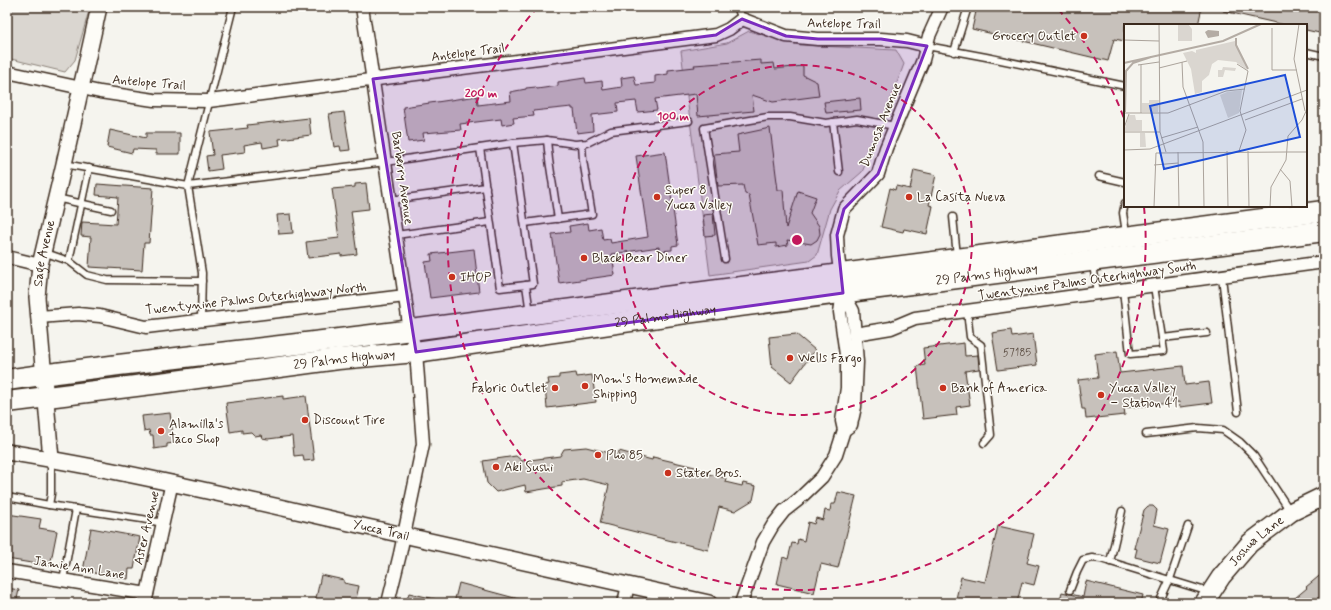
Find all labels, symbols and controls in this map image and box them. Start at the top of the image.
street label: Antelope Trail [807,15,881,33]
inset map [1124,24,1307,207]
place label: Grocery Outlet [992,28,1076,45]
marker: Grocery Outlet [1079,31,1089,41]
street label: Antelope Trail [430,40,506,66]
street label: Antelope Trail [111,71,187,95]
street label: Dumosa Avenue [856,80,906,170]
text: 200 m [465,86,498,102]
text: 100 m [657,109,690,125]
street label: Barberry Avenue [387,130,417,226]
place label: Super 8 Yucca Valley [665,182,732,214]
place label: La Casita Nueva [917,189,1006,206]
marker: Super 8 Yucca Valley [652,192,662,202]
marker: La Casita Nueva [904,192,914,202]
street label: Sage Avenue [30,218,59,287]
centre of rings [790,233,804,247]
place label: Black Bear Diner [592,250,688,267]
marker: Black Bear Diner [579,253,589,263]
street label: Twentynine Palms Outerhighway South [977,257,1197,305]
street label: 29 Palms Highway [935,259,1038,289]
place label: IHOP [460,269,492,286]
marker: IHOP [447,272,457,282]
street label: Twentynine Palms Outerhighway North [145,279,368,319]
street label: 29 Palms Highway [613,301,717,332]
street label: 29 Palms Highway [292,345,396,373]
house number: 57185 [1003,346,1031,360]
place label: Wells Fargo [798,350,862,367]
marker: Wells Fargo [785,353,795,363]
place label: Mom's Homemade Shipping [593,371,698,404]
place label: Fabric Outlet [471,380,547,397]
place label: Bank of America [951,380,1047,397]
place label: Yucca Valley – Station 41 [1109,380,1178,412]
marker: Mom's Homemade Shipping [580,381,590,391]
marker: Fabric Outlet [550,383,560,393]
marker: Bank of America [938,383,948,393]
marker: Yucca Valley – Station 41 [1096,390,1106,400]
place label: Discount Tire [313,412,385,429]
marker: Discount Tire [300,415,310,425]
place label: Alamilla's Taco Shop [169,416,224,448]
marker: Alamilla's Taco Shop [156,426,166,436]
place label: Pho 85 [606,447,643,464]
marker: Pho 85 [593,450,603,460]
place label: Aki Sushi [504,459,553,476]
marker: Aki Sushi [491,462,501,472]
place label: Stater Bros. [676,465,742,482]
marker: Stater Bros. [663,468,673,478]
street label: Aster Avenue [130,489,164,567]
street label: Joshua Lane [1225,512,1287,570]
street label: Yucca Trail [351,516,411,545]
street label: Jamie Ann Lane [32,552,126,584]

